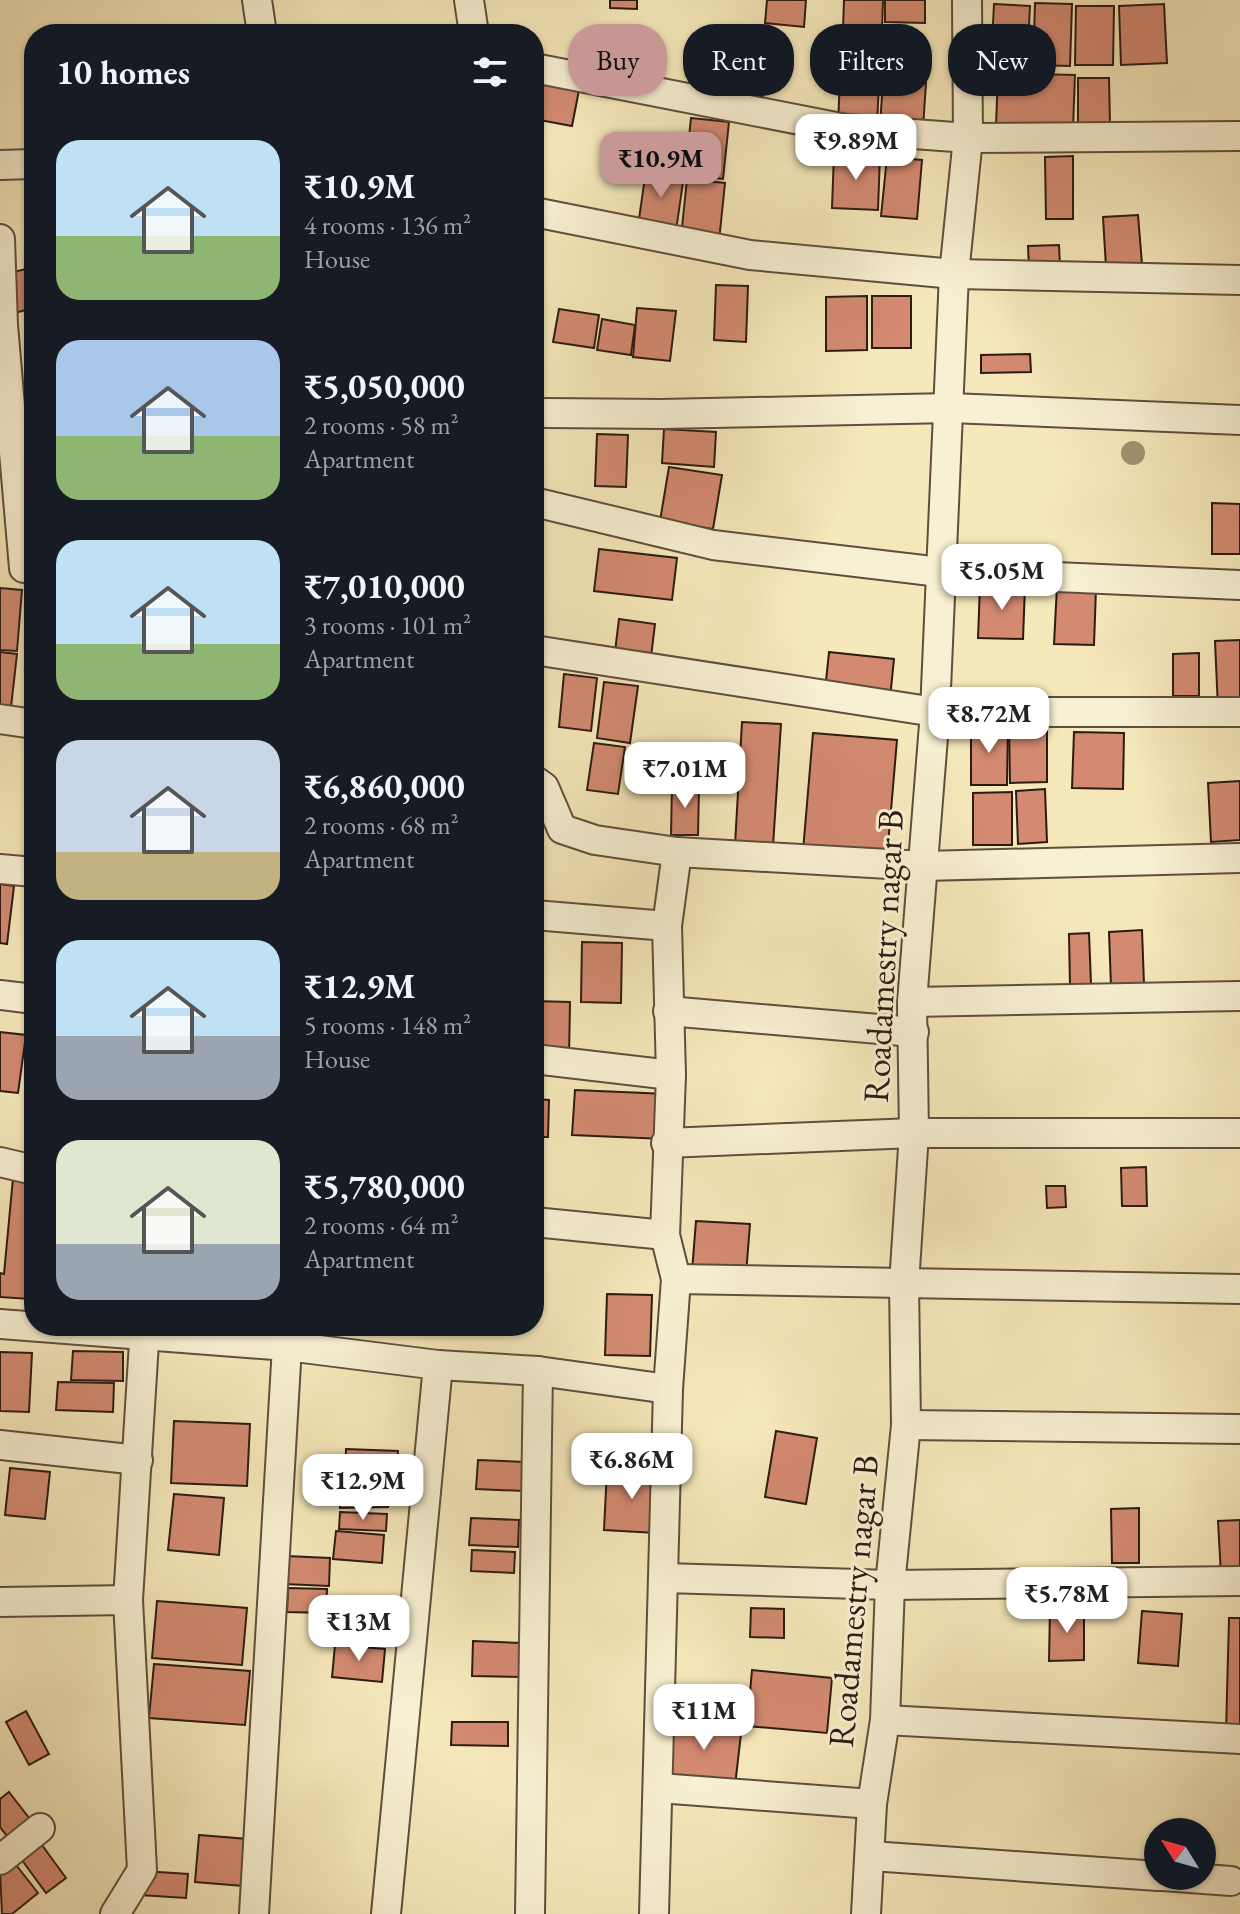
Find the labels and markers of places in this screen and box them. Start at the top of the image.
pin: ₹9.89M [791,114,921,182]
pin: ₹10.9M [596,132,726,200]
pin: ₹5.05M [937,544,1067,612]
pin: ₹8.72M [924,687,1054,755]
pin: ₹7.01M [620,742,750,810]
pin: ₹6.86M [567,1433,697,1501]
pin: ₹12.9M [298,1454,428,1522]
pin: ₹5.78M [1002,1567,1132,1635]
pin: ₹13M [312,1595,406,1663]
pin: ₹11M [657,1684,751,1752]

